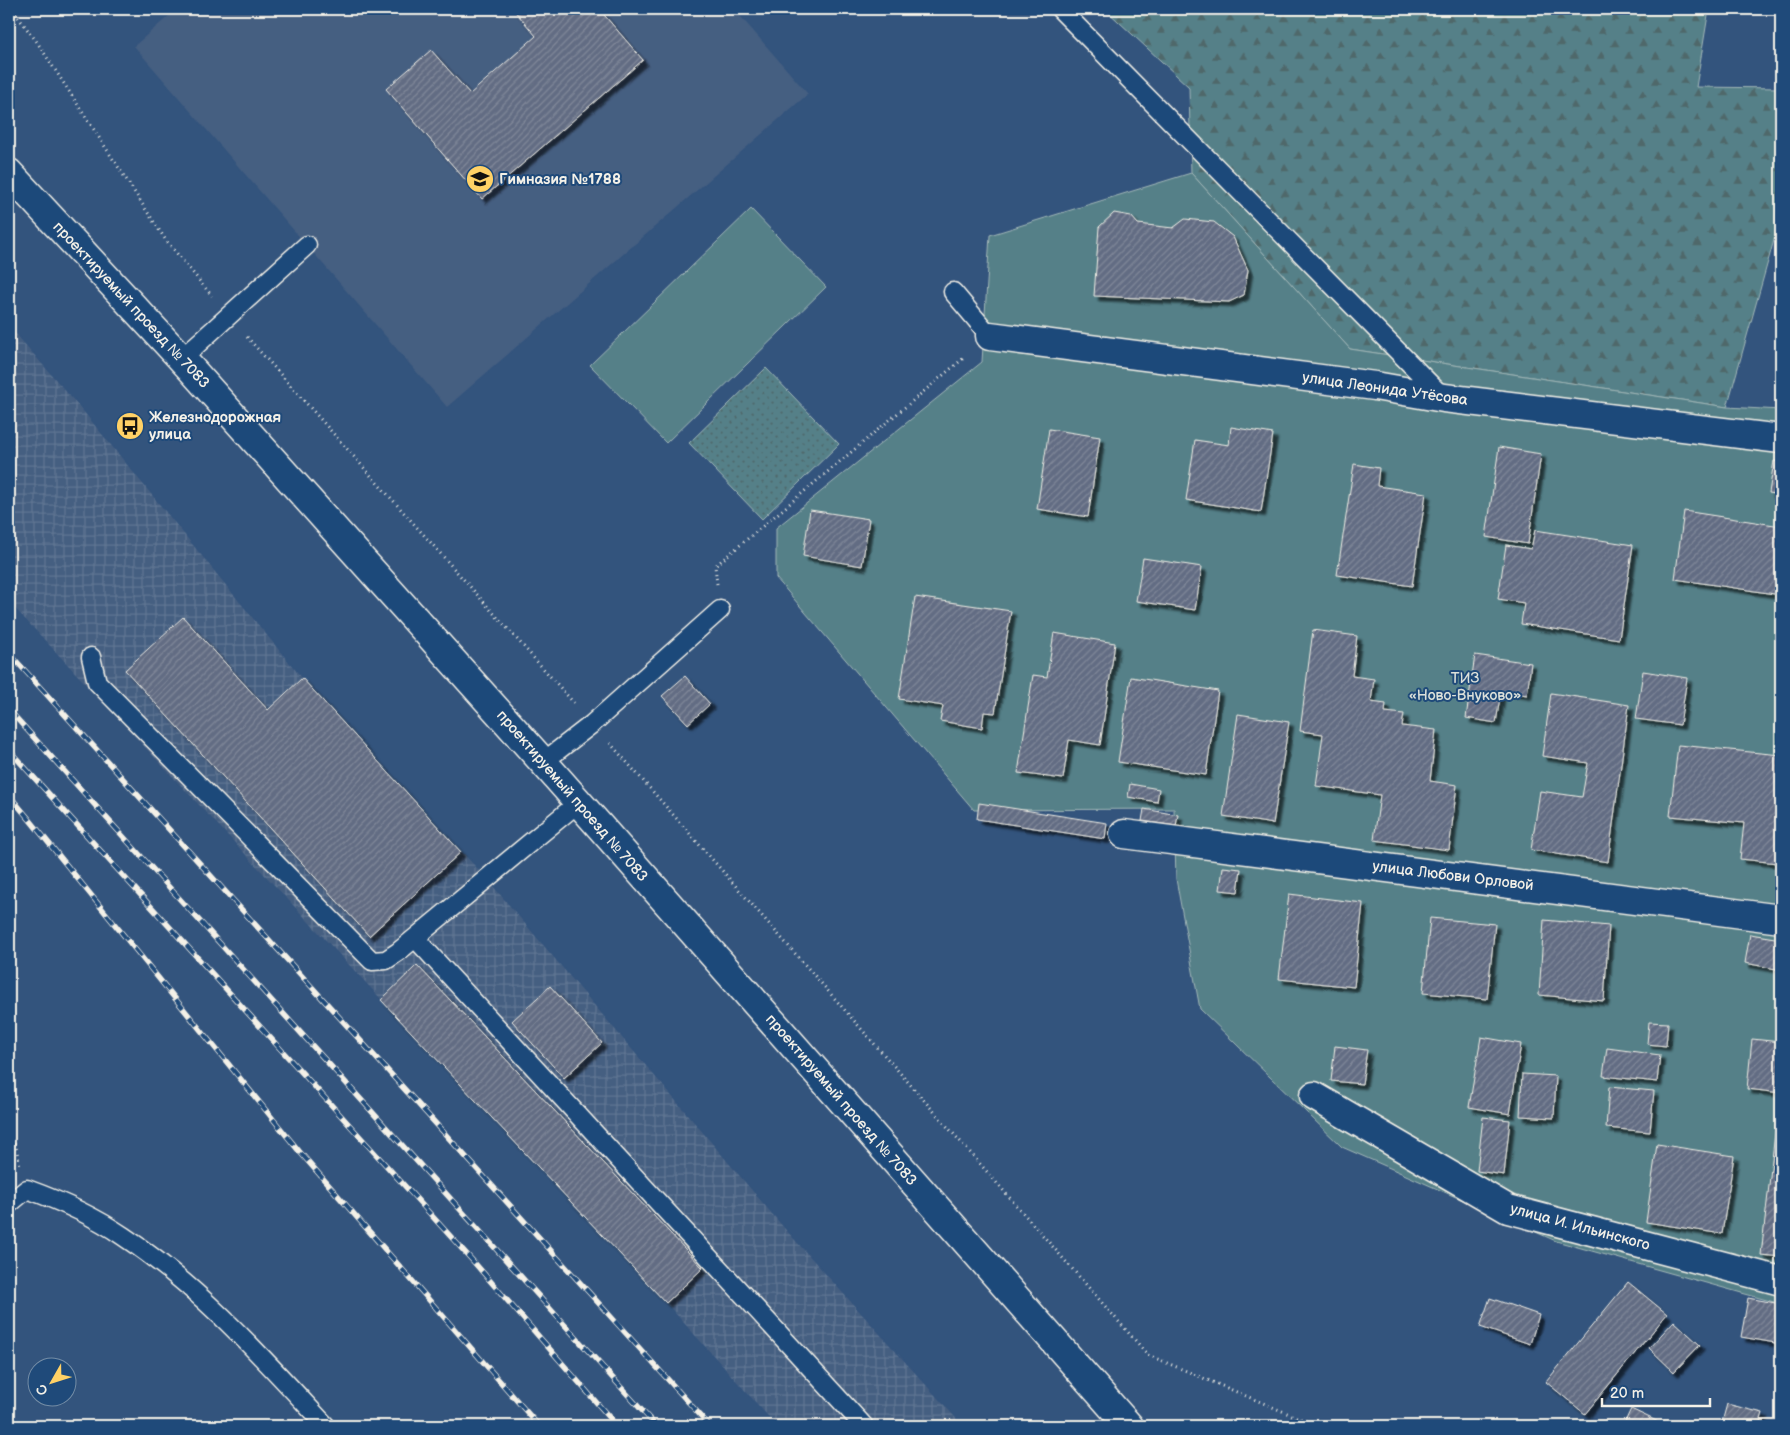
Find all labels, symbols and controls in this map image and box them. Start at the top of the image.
school or university icon: Гимназия №1788 [465,164,495,194]
place label: Гимназия №1788 [499,170,621,189]
street label: проектируемый проезд № 7083 [49,218,213,392]
street label: улица Леонида Утёсова [1301,368,1469,410]
place label: Железнодорожная улица [149,408,281,444]
bus stop icon: Железнодорожная улица [115,411,145,441]
park label: ТИЗ «Ново-Внуково» [1409,669,1521,705]
street label: проектируемый проезд № 7083 [492,706,652,886]
street label: улица Любови Орловой [1371,857,1535,895]
street label: проектируемый проезд № 7083 [761,1010,921,1190]
street label: улица И. Ильинского [1508,1199,1652,1255]
north arrow [28,1358,78,1408]
scale bar [1602,1375,1710,1407]
text: С [32,1381,52,1399]
text: 20 m [1610,1384,1644,1403]

